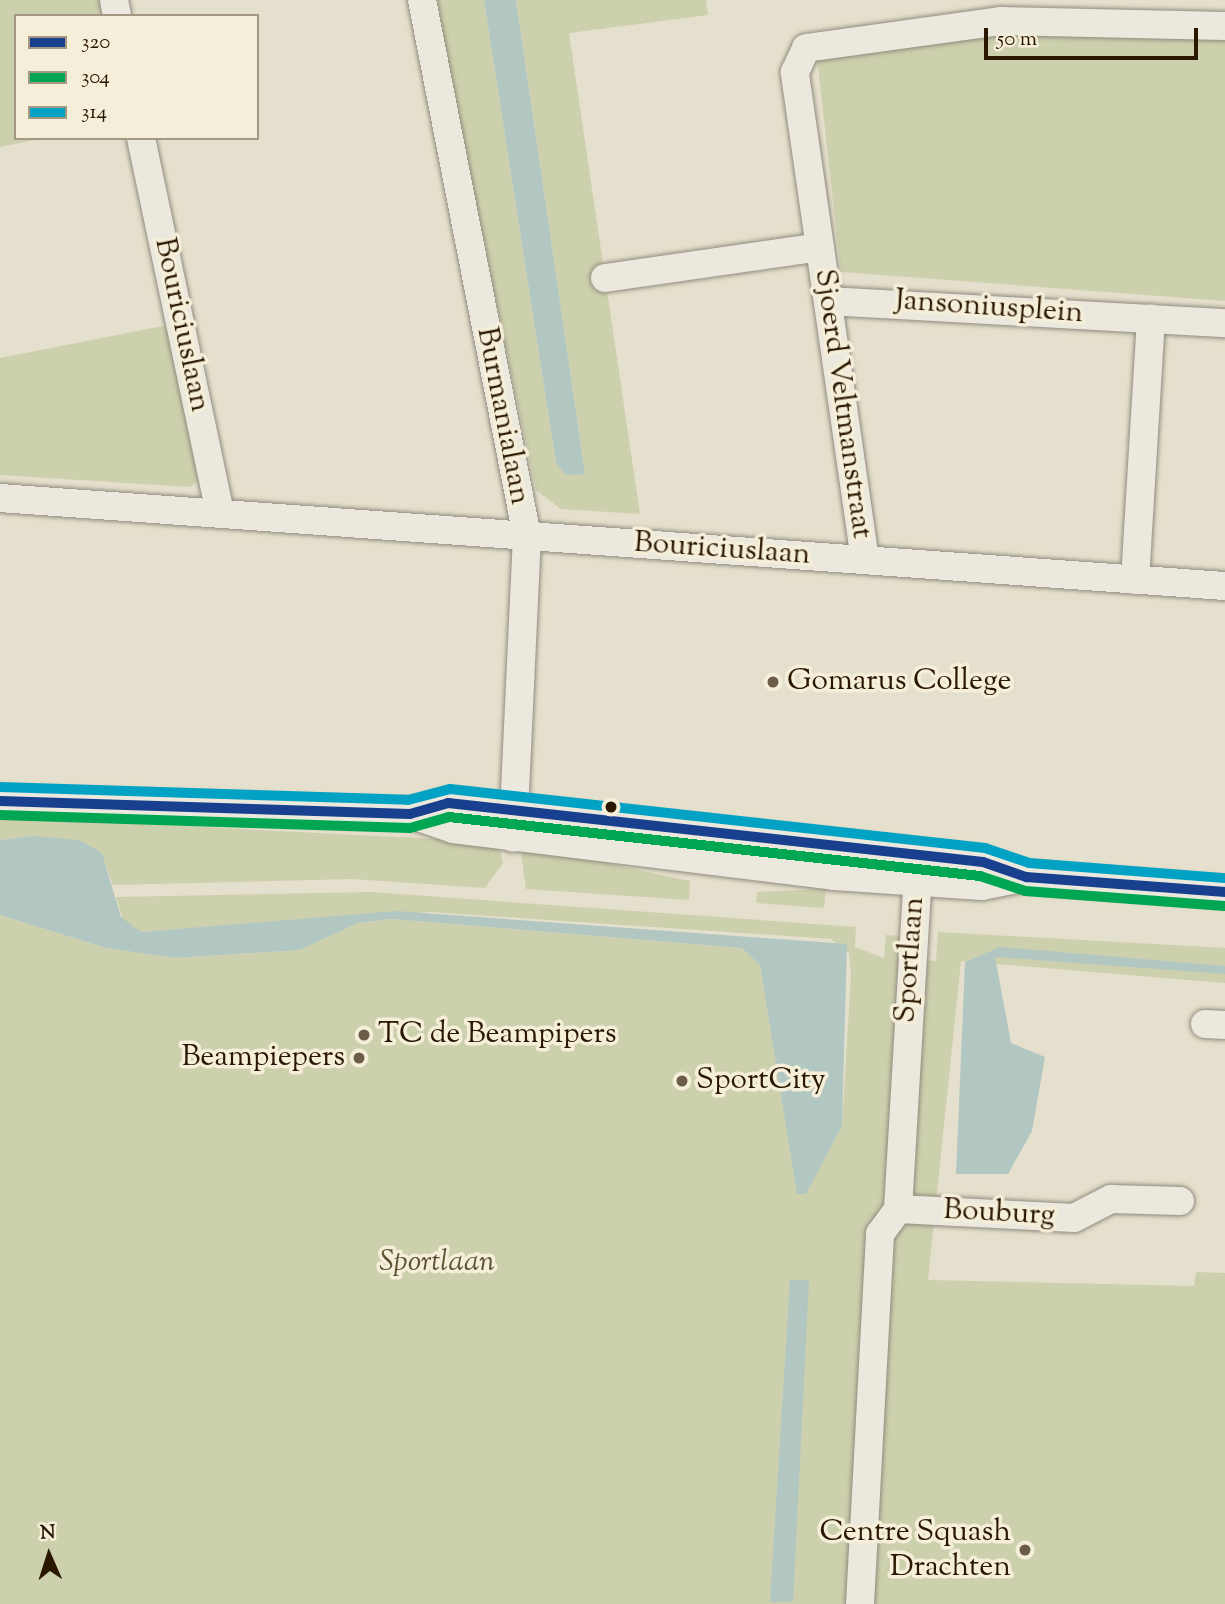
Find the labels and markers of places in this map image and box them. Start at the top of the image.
place label: Gomarus College [787,664,1011,700]
marker: Gomarus College [765,674,781,690]
unlabelled marker [604,800,618,814]
place label: TC de Beampipers [378,1017,617,1053]
marker: TC de Beampipers [356,1027,372,1043]
place label: Beampiepers [181,1040,345,1076]
marker: Beampiepers [351,1050,367,1066]
place label: SportCity [696,1063,826,1099]
marker: SportCity [674,1073,690,1089]
place label: Centre Squash Drachten [820,1515,1011,1586]
marker: Centre Squash Drachten [1017,1542,1033,1558]

